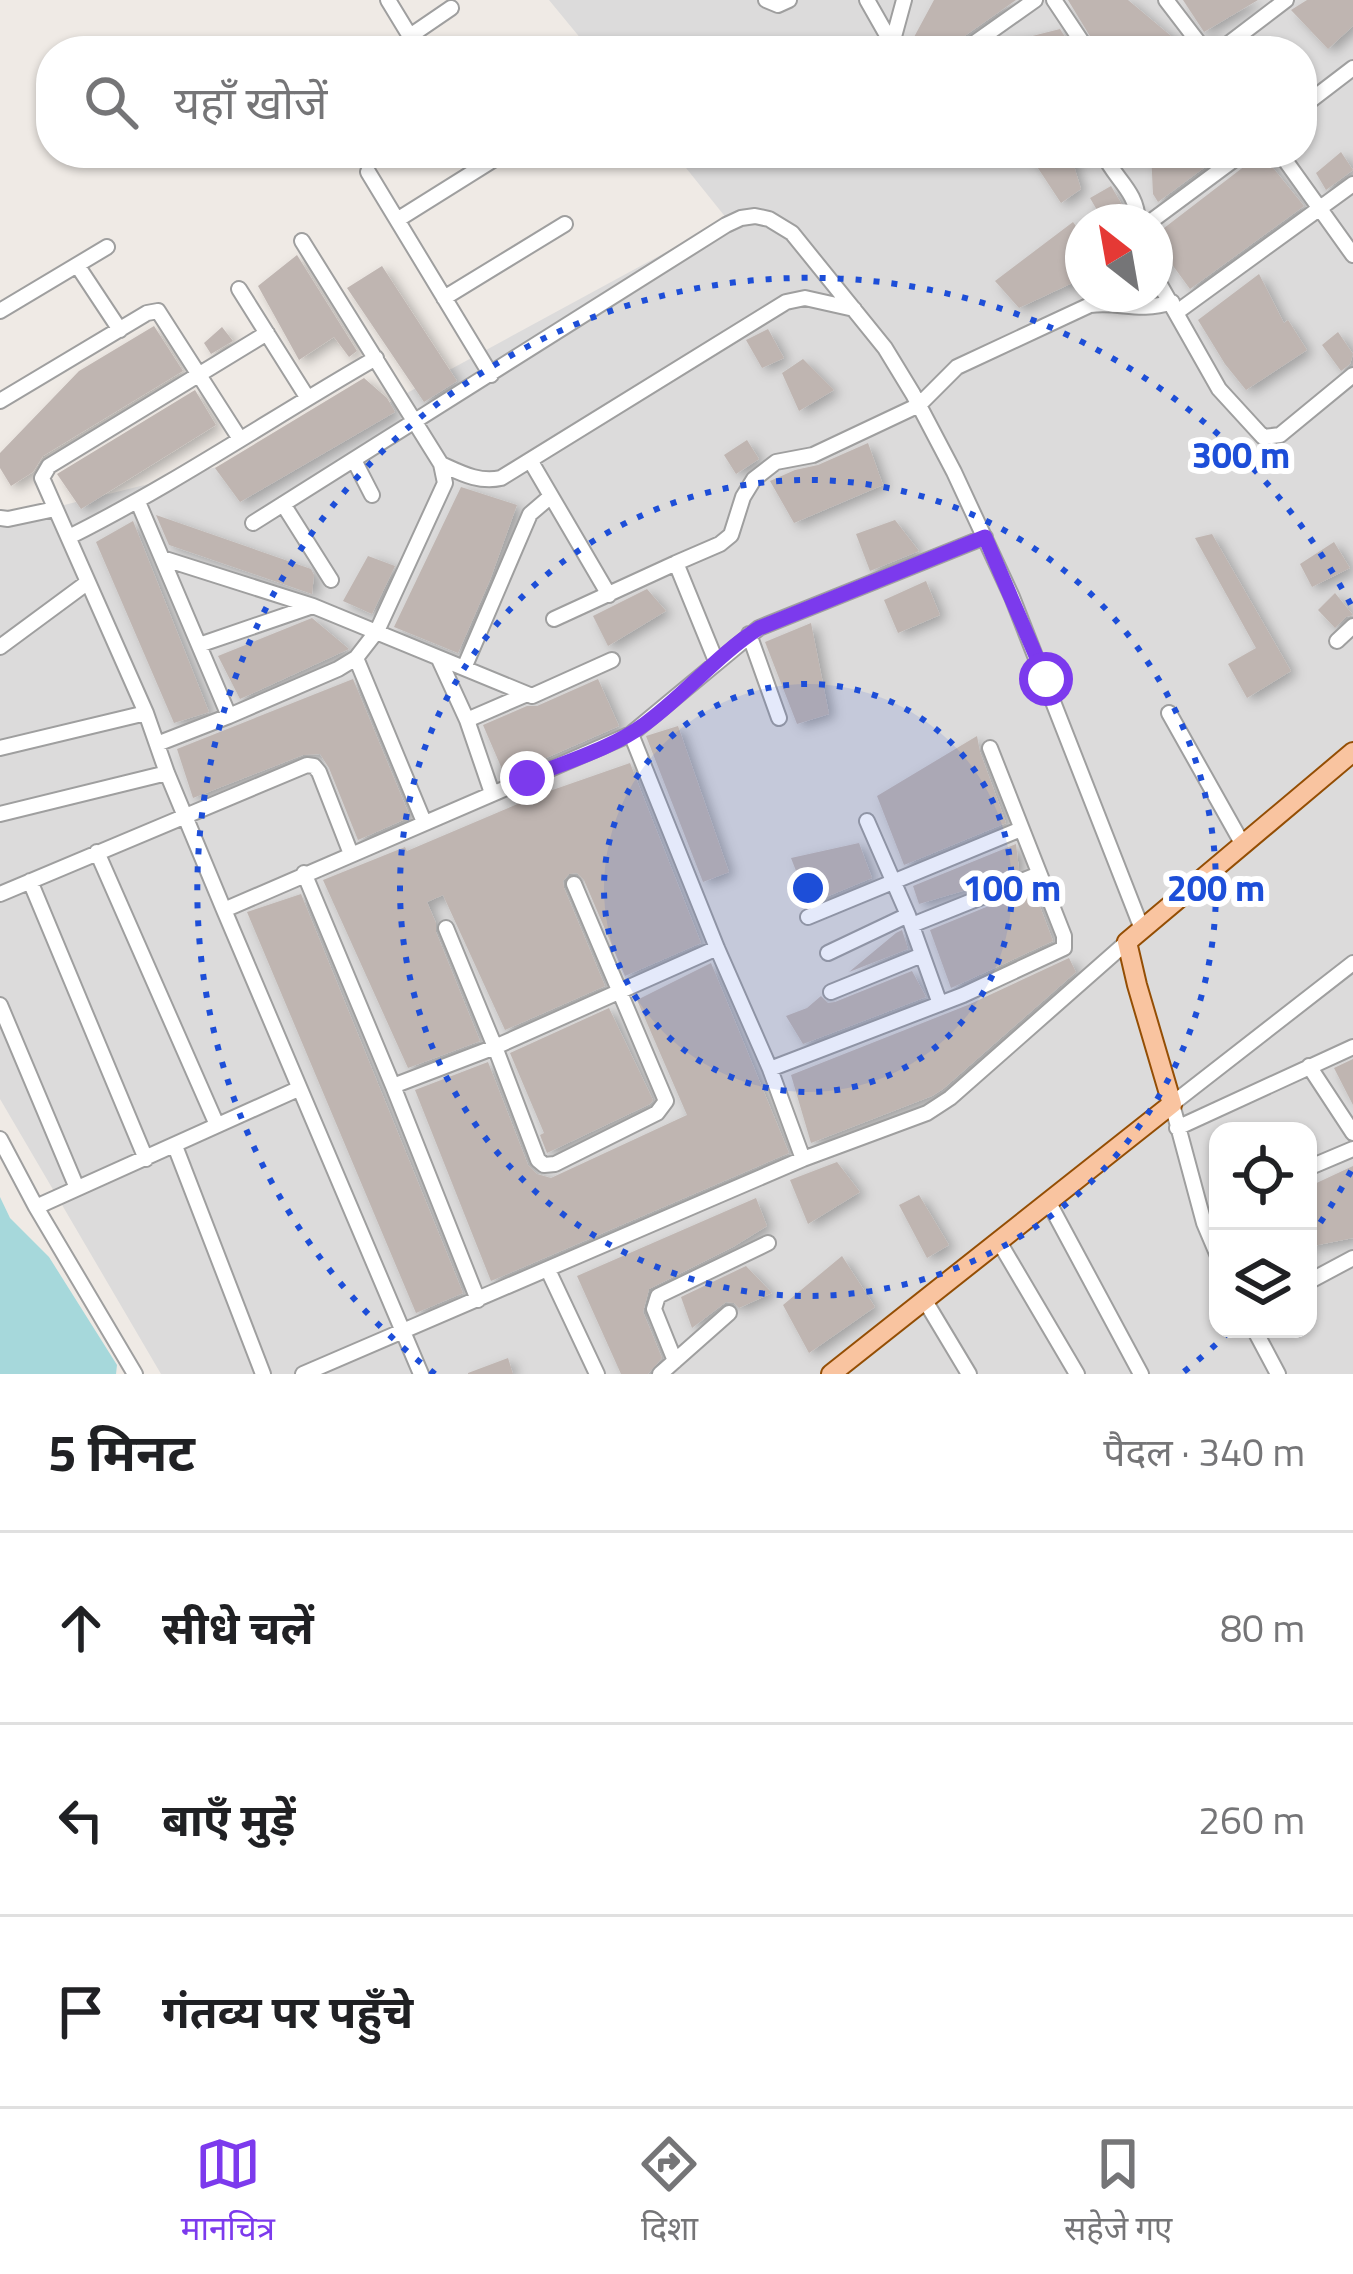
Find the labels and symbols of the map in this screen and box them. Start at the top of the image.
north arrow [1065,204,1173,312]
text: 300 m [1192,427,1290,482]
route start [1019,652,1073,706]
route end [500,751,554,805]
text: 100 m [963,860,1061,915]
text: 200 m [1167,860,1265,915]
centre of rings [787,867,829,909]

